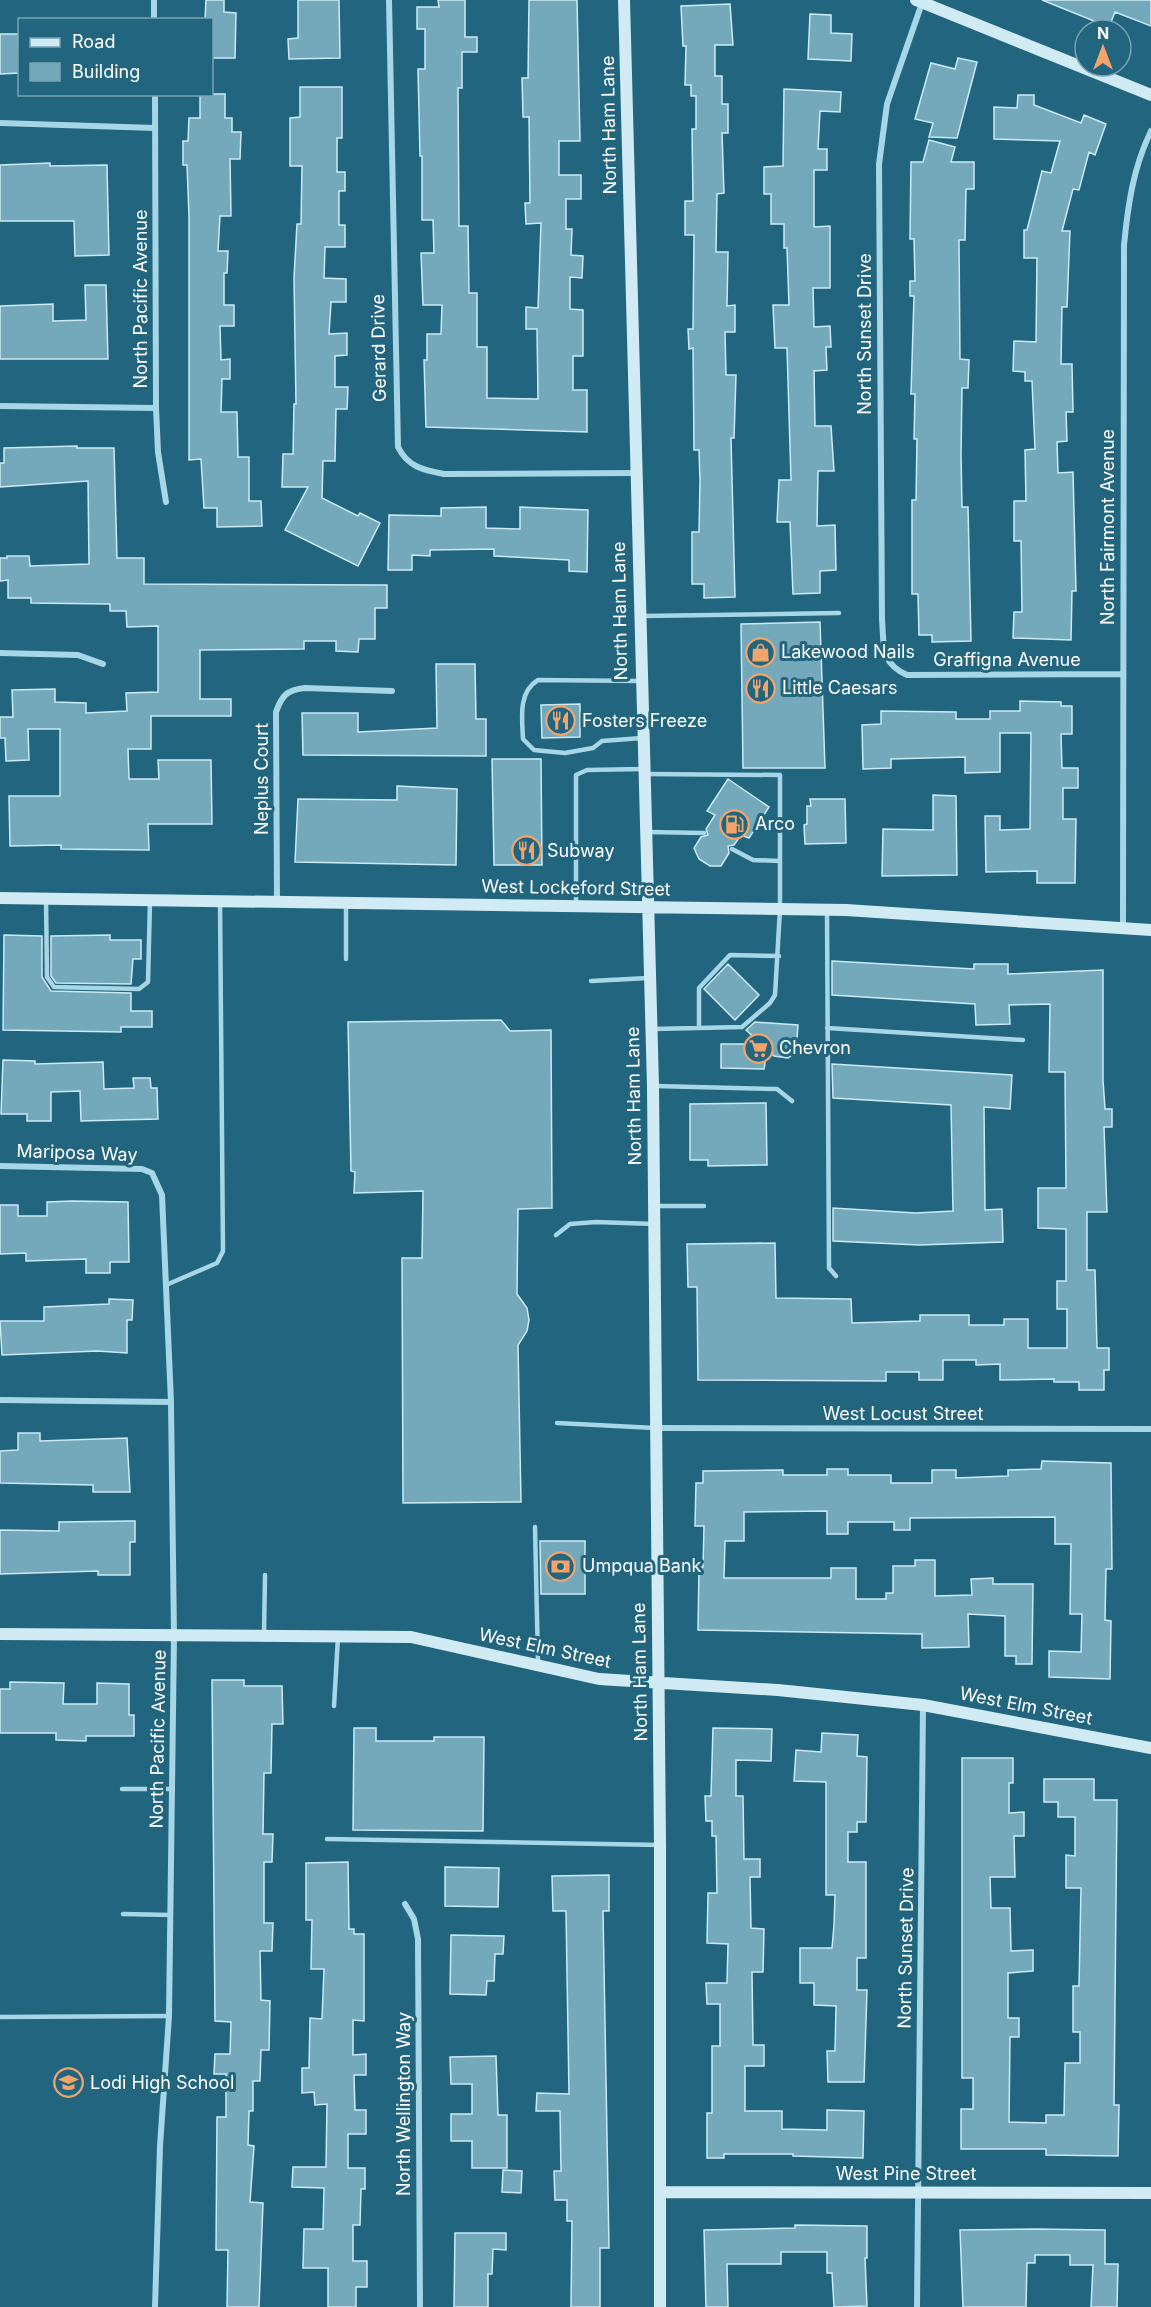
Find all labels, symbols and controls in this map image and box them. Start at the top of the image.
legend [18,18,213,96]
north arrow [1073,18,1133,78]
text: N [1097,23,1109,43]
text: Road [72,31,115,52]
street label: North Ham Lane [597,55,620,195]
text: Building [72,61,140,82]
street label: North Pacific Avenue [130,210,151,388]
street label: North Sunset Drive [854,253,875,415]
street label: Gerard Drive [367,294,390,402]
street label: North Fairmont Avenue [1097,429,1118,625]
street label: North Ham Lane [608,541,631,681]
shop icon: Lakewood Nails [744,636,776,668]
place label: Lakewood Nails [781,641,915,662]
street label: Graffigna Avenue [933,649,1081,670]
restaurant icon: Little Caesars [745,672,777,704]
place label: Little Caesars [782,677,897,698]
restaurant icon: Fosters Freeze [545,705,577,737]
place label: Fosters Freeze [582,710,707,731]
street label: Neplus Court [251,723,272,835]
fuel station icon: Arco [718,808,750,840]
place label: Arco [755,813,795,834]
restaurant icon: Subway [510,835,542,867]
place label: Subway [547,840,615,861]
street label: West Lockeford Street [481,875,671,900]
street label: North Ham Lane [622,1026,645,1166]
supermarket icon: Chevron [742,1032,774,1064]
place label: Chevron [779,1037,851,1058]
street label: Mariposa Way [16,1140,138,1165]
street label: West Locust Street [823,1403,984,1424]
bank icon: Umpqua Bank [545,1550,577,1582]
place label: Umpqua Bank [582,1555,702,1576]
street label: North Ham Lane [628,1602,651,1742]
street label: West Elm Street [477,1623,613,1672]
street label: North Pacific Avenue [145,1649,170,1829]
street label: West Elm Street [958,1682,1094,1729]
street label: North Sunset Drive [894,1867,917,2029]
street label: North Wellington Way [393,2012,414,2196]
school or university icon: Lodi High School [53,2067,85,2099]
place label: Lodi High School [90,2072,234,2093]
street label: West Pine Street [836,2163,976,2184]

